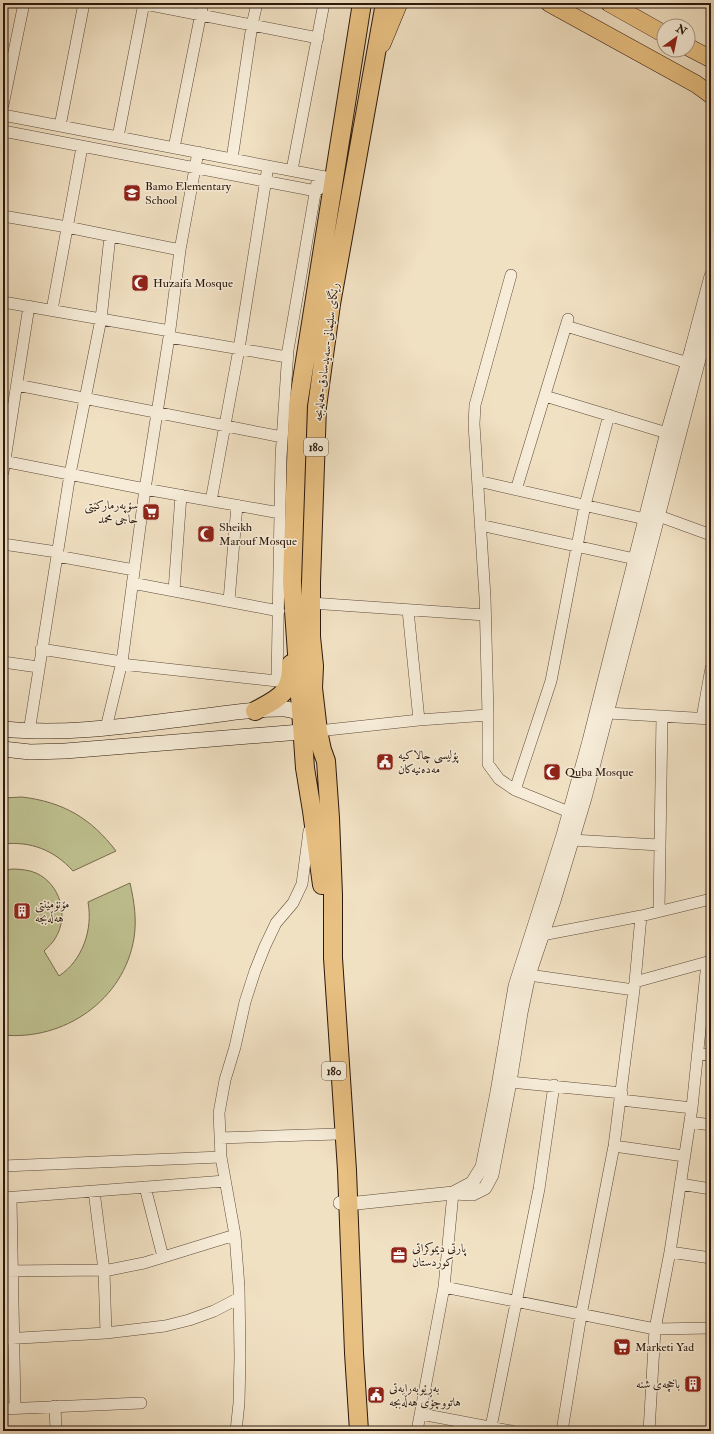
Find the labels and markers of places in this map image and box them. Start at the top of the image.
place label: Bamo Elementary School [145,179,232,208]
school or university icon: Bamo Elementary School [122,183,142,203]
mosque icon: Huzaifa Mosque [130,273,150,293]
place label: Huzaifa Mosque [153,276,233,291]
place label: سۆپەرمارکێتی حاجی محمد [84,498,138,527]
supermarket icon: سۆپەرمارکێتی حاجی محمد [141,502,161,522]
place label: Sheikh Marouf Mosque [219,520,297,549]
mosque icon: Sheikh Marouf Mosque [196,524,216,544]
place label: پۆلیسی چالاکیە مەدەنیەکان [398,748,459,777]
public building icon: پۆلیسی چالاکیە مەدەنیەکان [375,752,395,772]
mosque icon: Quba Mosque [542,762,562,782]
place label: Quba Mosque [565,765,633,780]
place label: مۆنۆمێنتی هەڵەبجە [35,897,70,926]
building icon: مۆنۆمێنتی هەڵەبجە [12,901,32,921]
place label: پارتی دیموکراتی کوردستان [412,1241,467,1270]
office icon: پارتی دیموکراتی کوردستان [389,1245,409,1265]
supermarket icon: Marketi Yad [612,1337,632,1357]
place label: Marketi Yad [635,1340,694,1355]
building icon: باخچەی شنە [683,1374,703,1394]
place label: باخچەی شنە [636,1377,680,1392]
place label: بەڕێوبەرایەتی هاتووچۆی هەڵەبجە [389,1381,461,1410]
public building icon: بەڕێوبەرایەتی هاتووچۆی هەڵەبجە [366,1385,386,1405]

